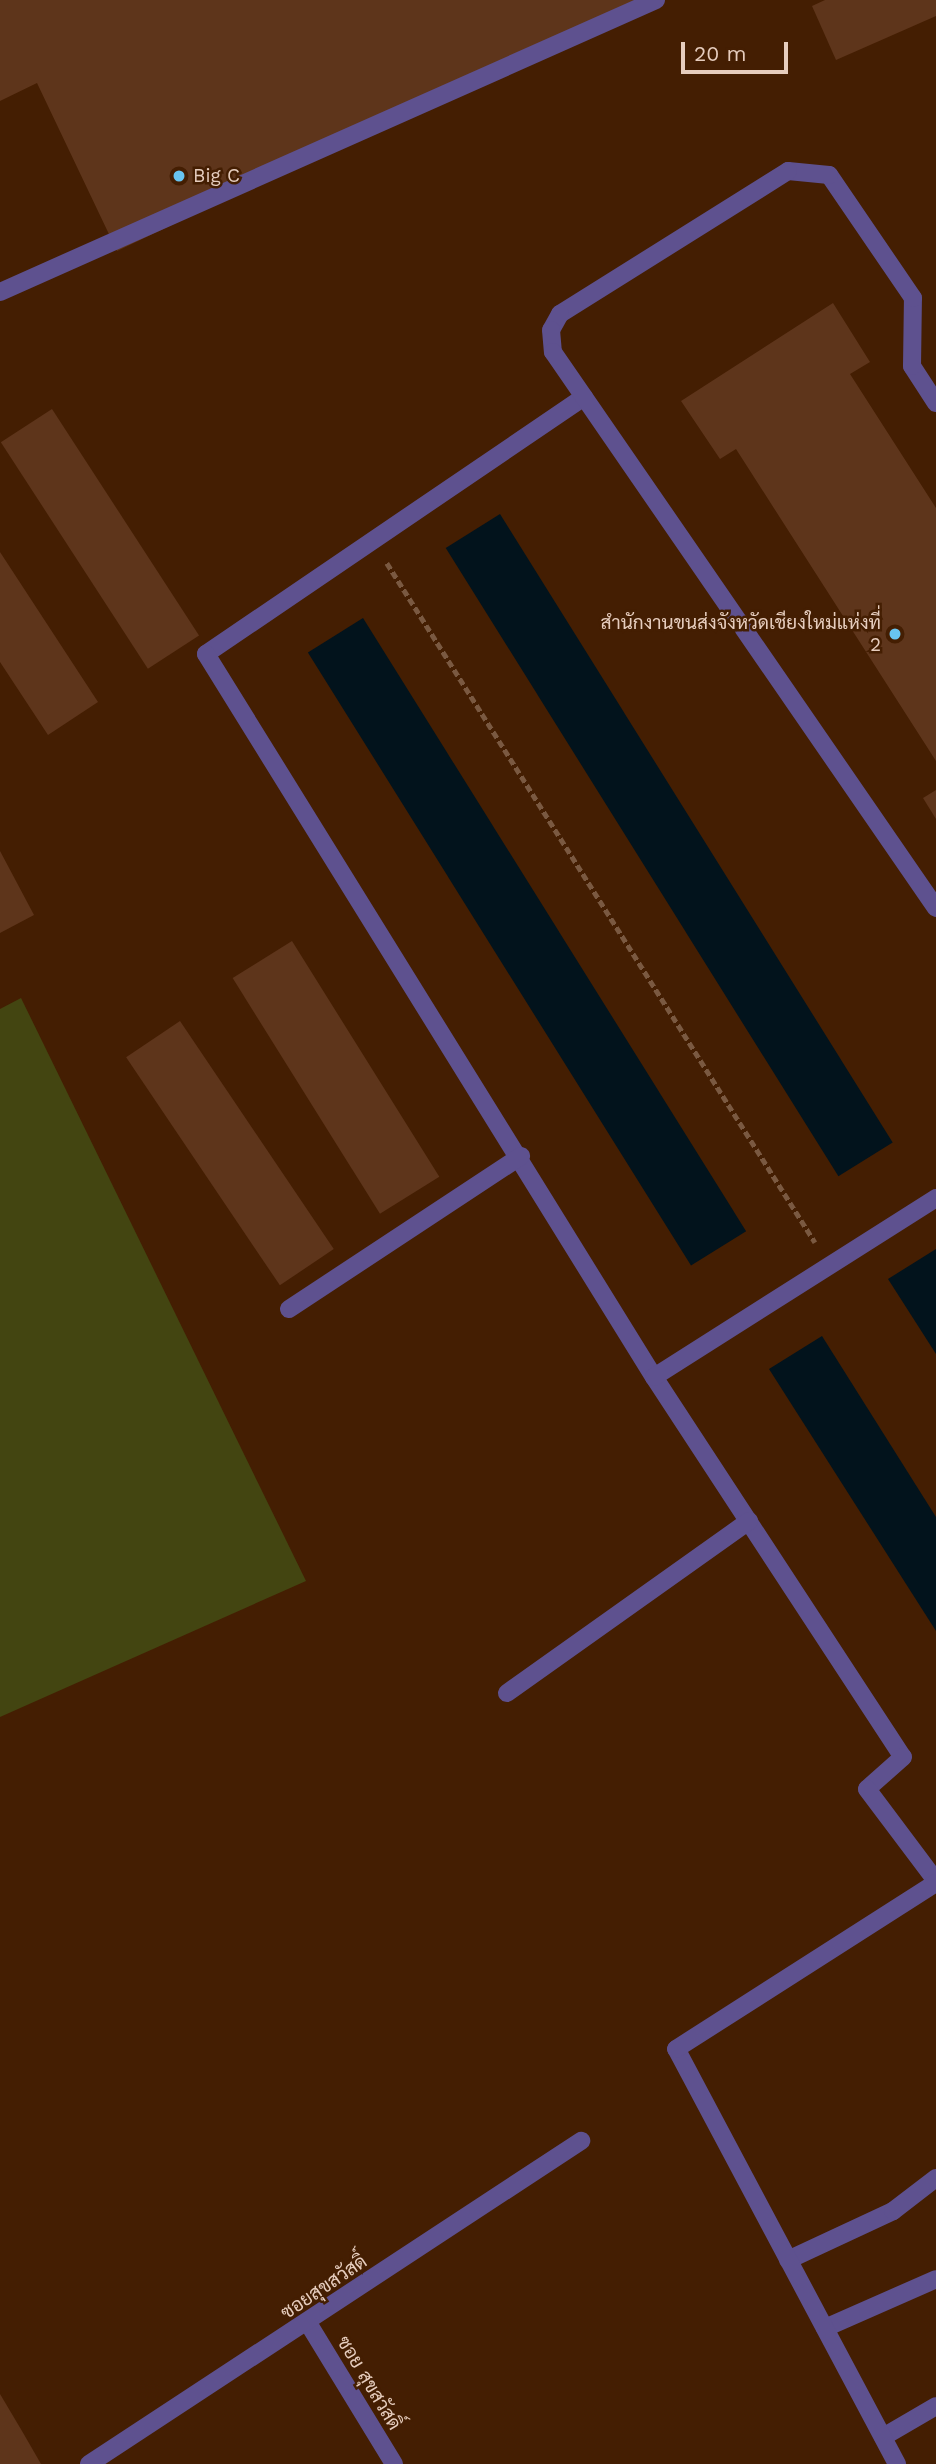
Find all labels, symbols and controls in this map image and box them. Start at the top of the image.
scale bar [684,28,791,72]
text: 20 m [694,41,746,66]
place label: Big C [193,165,240,187]
marker: Big C [171,168,187,184]
place label: สำนักงานขนส่งจังหวัดเชียงใหม่แห่งที่ 2 [600,612,881,656]
marker: สำนักงานขนส่งจังหวัดเชียงใหม่แห่งที่ 2 [887,626,903,642]
street label: ซอยสุขสวัสดิ์ [277,2250,371,2324]
street label: ซอย สุขสวัสดิ์ [332,2332,406,2434]

